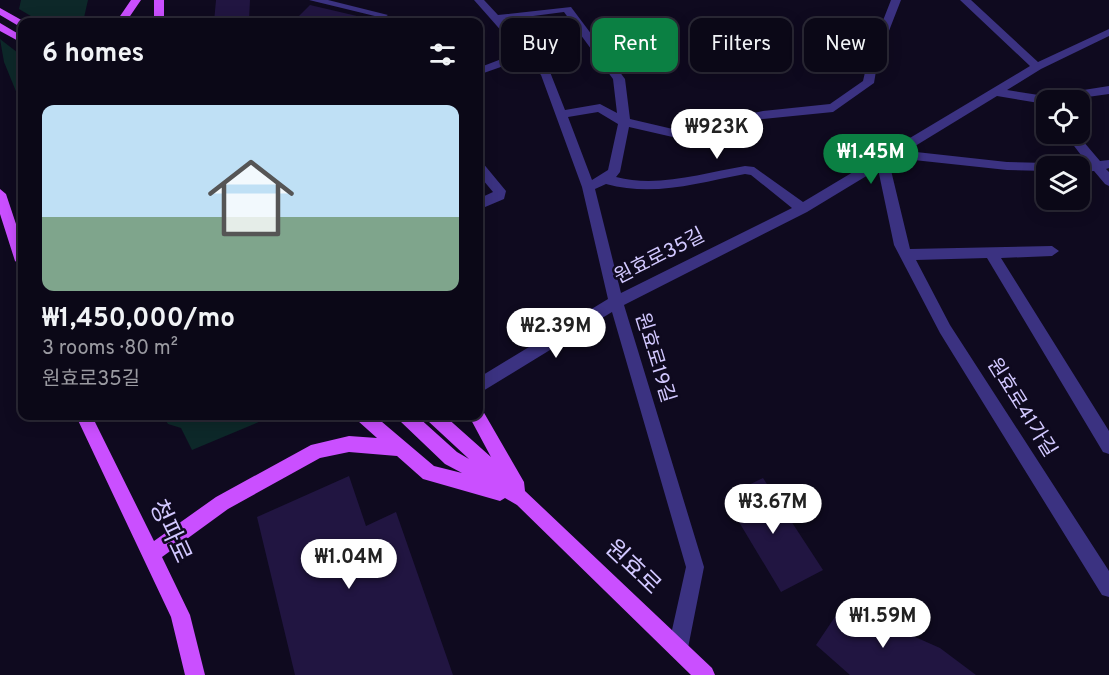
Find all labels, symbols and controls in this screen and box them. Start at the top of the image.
chip: Buy [501,18,580,72]
chip: Rent [592,18,678,72]
chip: Filters [690,18,792,72]
chip: New [804,18,887,72]
text: 6 homes [42,38,144,71]
icon: filters [426,38,459,71]
map controls [1036,90,1090,210]
button: locate [1036,90,1090,144]
pin: ₩923K [675,109,759,160]
text: ₩923K [685,115,749,141]
pin: ₩1.45M [822,134,920,185]
text: ₩1.45M [837,140,905,166]
icon: home [197,144,305,252]
button: layers [1036,156,1090,210]
street label: 원효로35길 [610,223,710,291]
text: ₩1,450,000/mo [42,303,235,336]
pin: ₩2.39M [507,308,605,359]
street label: 원효로19길 [628,310,680,406]
text: ₩2.39M [521,314,591,340]
text: 3 rooms · 80 m² [42,336,178,362]
street label: 원효로41가길 [980,354,1062,462]
text: 원효로35길 [42,367,140,393]
pin: ₩3.67M [724,484,822,535]
text: ₩3.67M [739,490,807,516]
street label: 청파로 [141,496,197,568]
street label: 원효로 [598,534,666,602]
pin: ₩1.04M [300,539,398,590]
text: ₩1.04M [315,545,383,571]
pin: ₩1.59M [834,598,932,649]
text: ₩1.59M [850,604,916,630]

